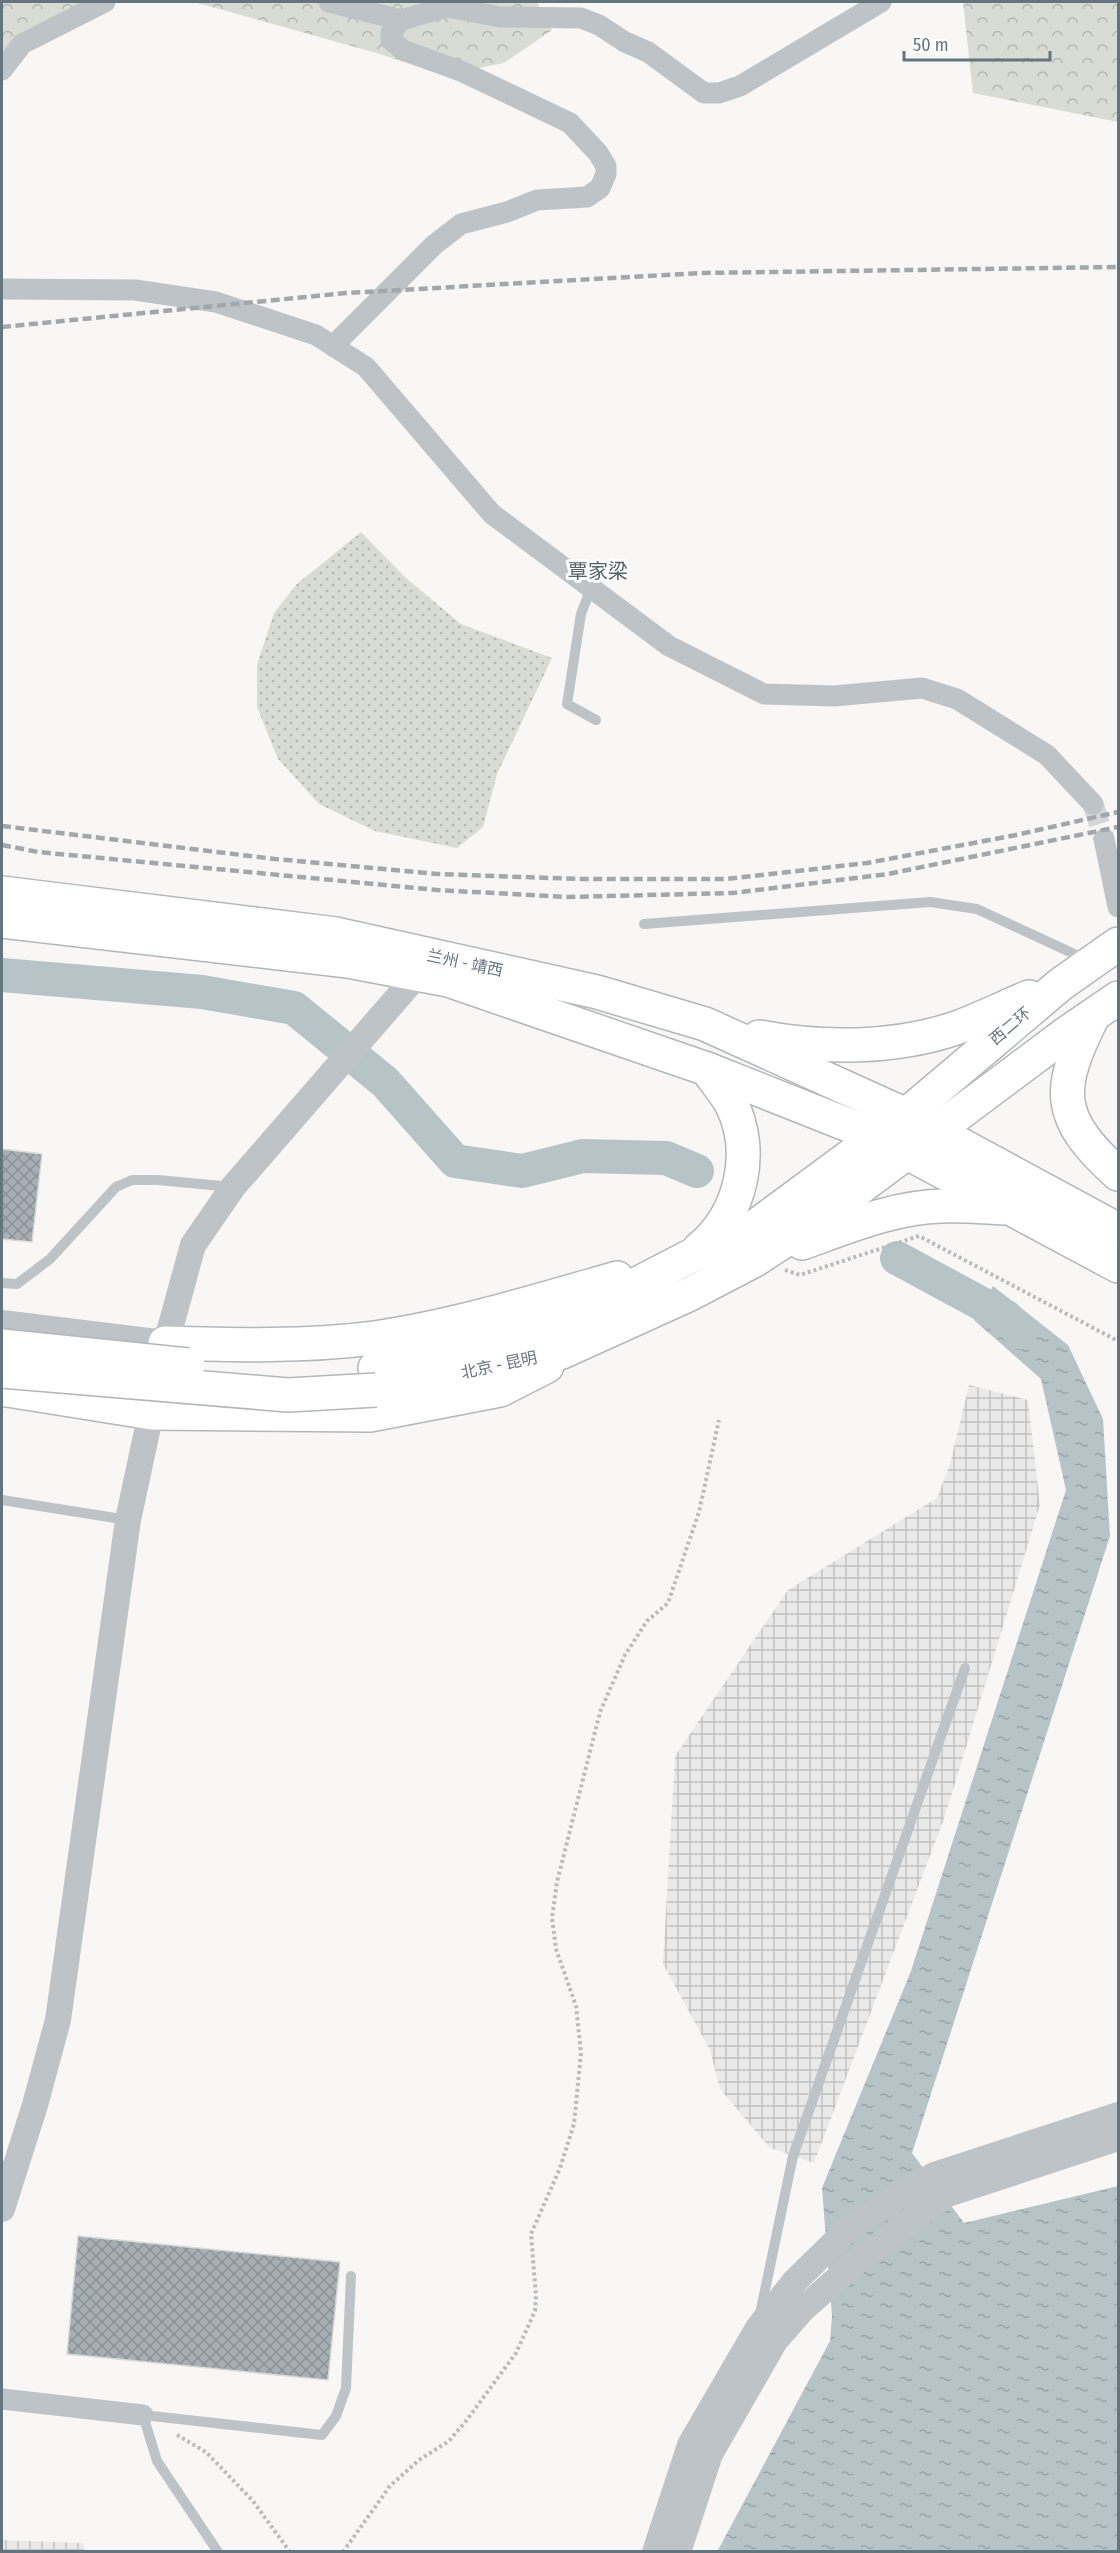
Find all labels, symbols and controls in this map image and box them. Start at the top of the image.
scale bar [904,24,1050,62]
text: 50 m [913,34,949,56]
district label: 覃家梁 [568,559,628,583]
street label: 兰州 - 靖西 [425,946,505,980]
street label: 西二环 [986,1003,1034,1049]
street label: 北京 - 昆明 [459,1348,539,1382]

